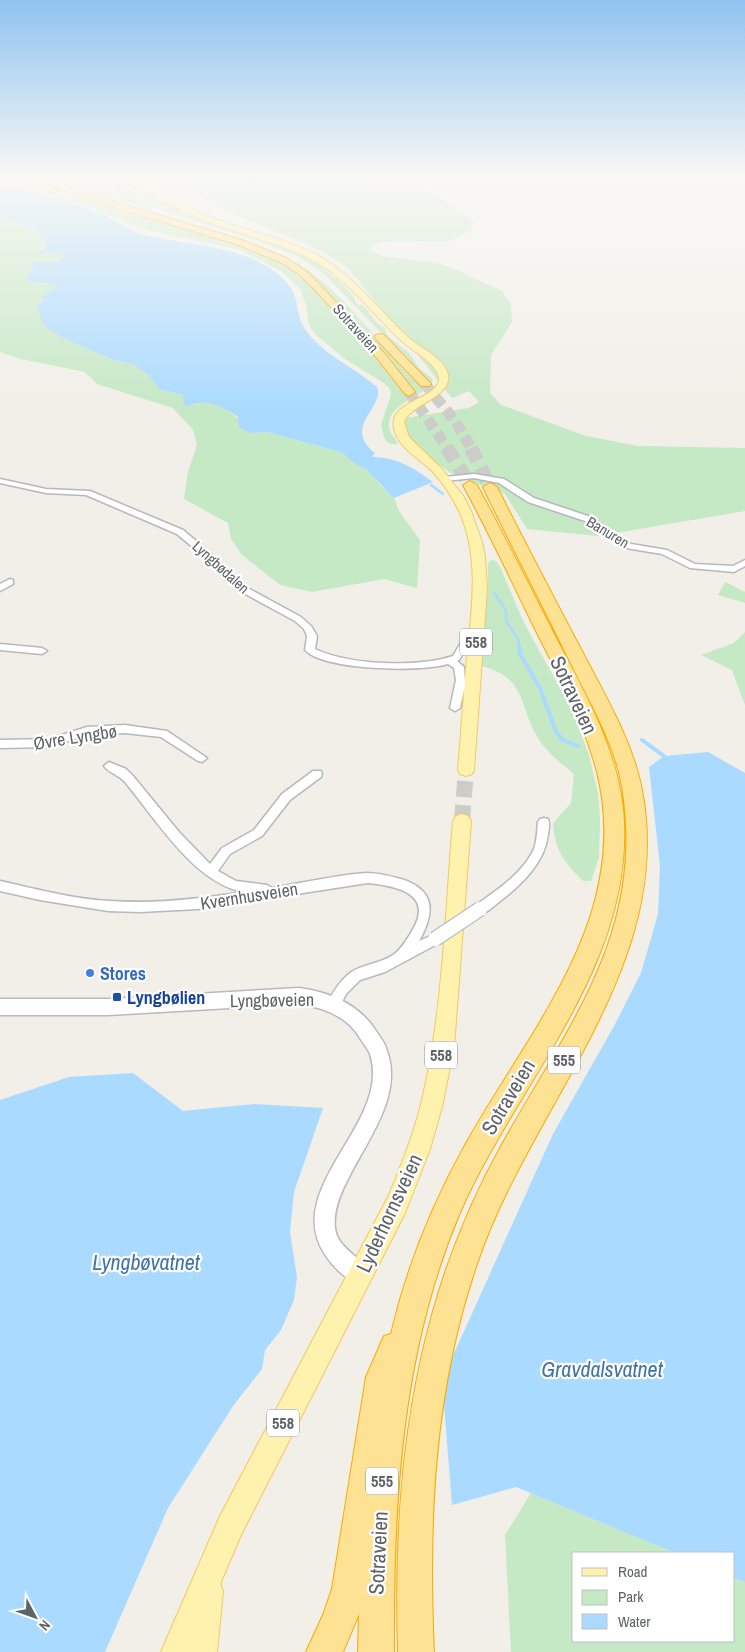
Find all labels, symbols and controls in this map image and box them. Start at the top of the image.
street label: Sotraveien [328,299,384,357]
street label: Banuren [583,511,633,553]
street label: Lyngbødalen [188,536,254,598]
road number: 558 [460,628,492,656]
street label: Sotraveien [543,651,605,739]
street label: Øvre Lyngbø [32,718,118,756]
street label: Kvernhusveien [198,876,300,916]
place label: Stores [100,961,146,986]
marker: Stores [84,967,96,979]
place label: Lyngbølien [127,985,205,1010]
street label: Lyngbøveien [230,987,314,1013]
marker: Lyngbølien [111,991,123,1003]
road number: 558 [425,1042,457,1068]
road number: 555 [548,1046,580,1074]
street label: Sotraveien [474,1054,542,1140]
street label: Lyderhornsveien [349,1149,429,1277]
water label: Lyngbøvatnet [92,1247,201,1277]
water label: Gravdalsvatnet [541,1354,664,1384]
road number: 558 [267,1410,299,1436]
road number: 555 [366,1468,398,1494]
street label: Sotraveien [361,1511,395,1595]
legend [572,1552,735,1642]
text: Road [618,1561,647,1582]
text: Park [618,1586,644,1607]
north arrow [10,1592,60,1642]
text: Water [618,1611,650,1632]
text: N [35,1616,54,1635]

